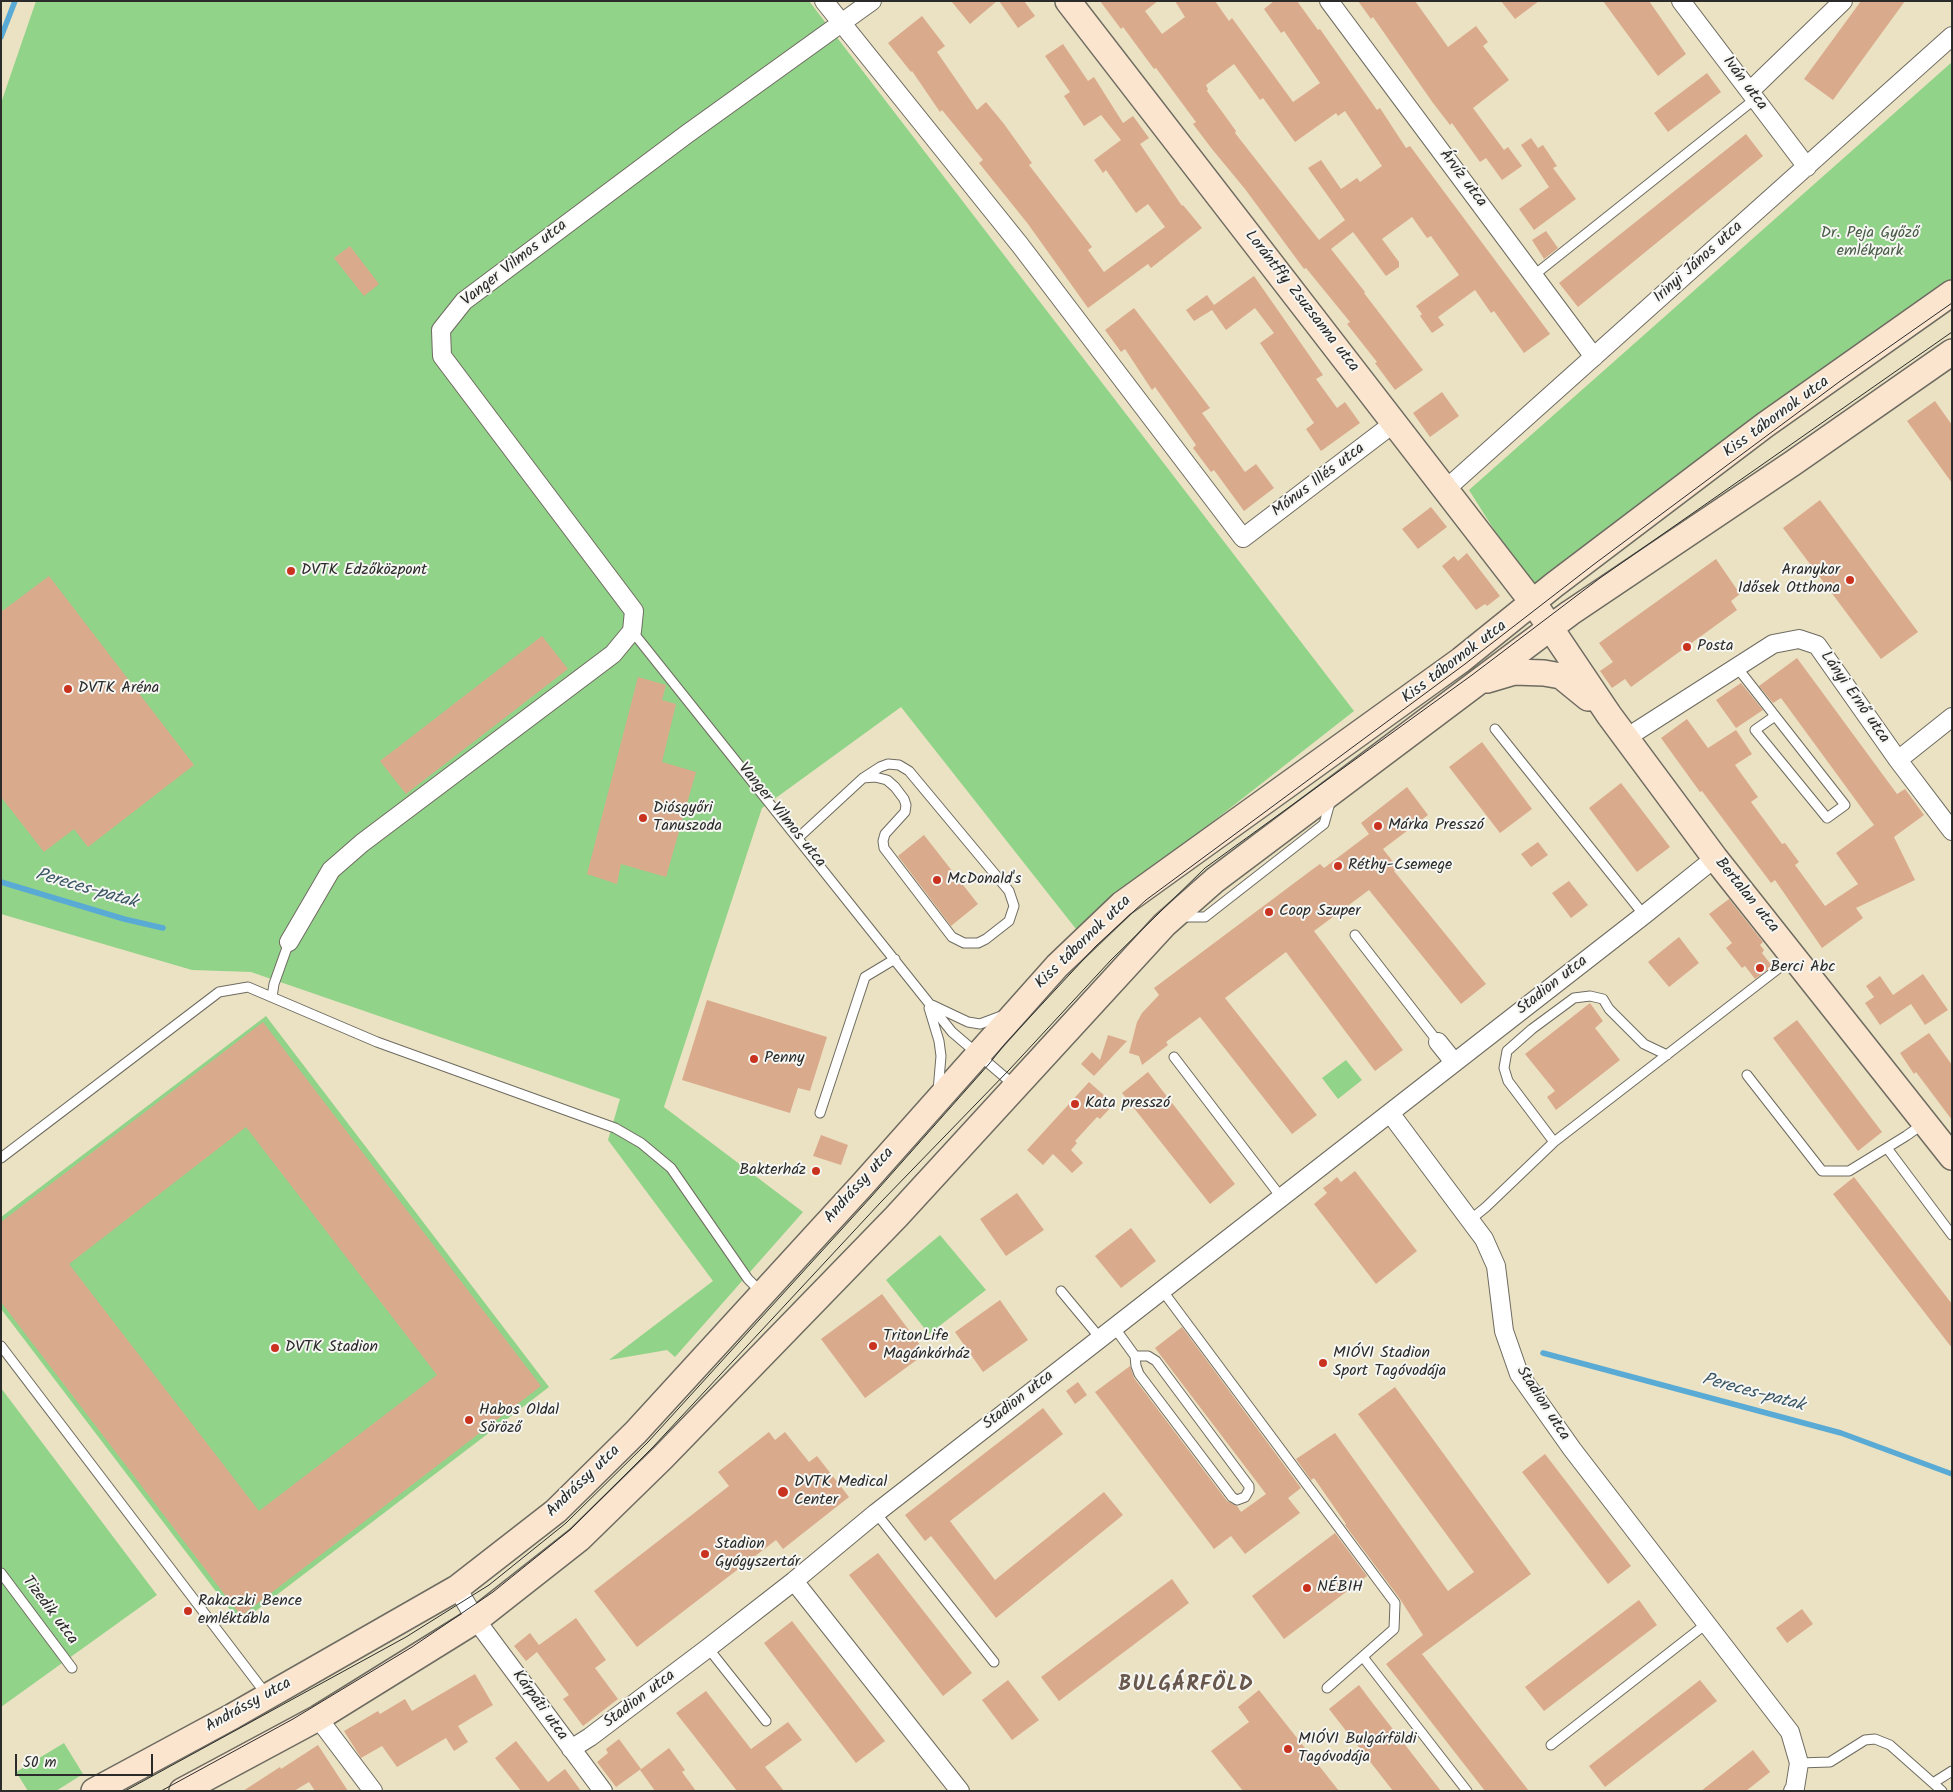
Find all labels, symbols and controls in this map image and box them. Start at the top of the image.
street label: Iván utca [1717,53,1771,115]
street label: Árvíz utca [1434,146,1490,212]
street label: Vanger Vilmos utca [458,217,572,311]
street label: Irinyi János utca [1651,218,1747,308]
park label: Dr. Peja Győző emlékpark [1821,224,1919,262]
street label: Lorántffy Zsuzsanna utca [1240,227,1362,377]
street label: Kiss tábornok utca [1720,373,1834,463]
street label: Mónus Illés utca [1269,440,1369,522]
place label: DVTK Edzőközpont [301,561,427,581]
place label: Aranykor Idősek Otthona [1738,561,1840,599]
marker: DVTK Edzőközpont [285,565,297,577]
marker: Aranykor Idősek Otthona [1844,574,1856,586]
street label: Kiss tábornok utca [1399,617,1511,709]
place label: Posta [1697,637,1733,657]
marker: Posta [1681,641,1693,653]
street label: Lányi Ernő utca [1815,648,1893,748]
place label: DVTK Aréna [78,679,159,699]
marker: DVTK Aréna [62,683,74,695]
street label: Vanger Vilmos utca [733,760,829,872]
place label: Diósgyőri Tanuszoda [653,799,722,837]
marker: Diósgyőri Tanuszoda [637,812,649,824]
place label: Márka Presszó [1388,816,1484,836]
marker: Márka Presszó [1372,820,1384,832]
street label: Bertalan utca [1710,854,1782,938]
place label: Réthy-Csemege [1348,856,1452,876]
marker: Réthy-Csemege [1332,860,1344,872]
water label: Pereces-patak [33,865,139,915]
place label: McDonald's [947,870,1021,890]
marker: McDonald's [931,874,943,886]
street label: Kiss tábornok utca [1032,892,1136,994]
place label: Coop Szuper [1279,902,1361,922]
marker: Coop Szuper [1263,906,1275,918]
street label: Stadion utca [1514,952,1592,1020]
place label: Berci Abc [1770,958,1835,978]
marker: Berci Abc [1754,962,1766,974]
place label: Penny [764,1049,804,1069]
marker: Penny [748,1053,760,1065]
place label: Kata presszó [1085,1094,1170,1114]
marker: Kata presszó [1069,1098,1081,1110]
street label: Andrássy utca [821,1144,899,1228]
place label: Bakterház [739,1161,806,1181]
marker: Bakterház [810,1165,822,1177]
place label: TritonLife Magánkórház [883,1327,970,1365]
place label: DVTK Stadion [285,1338,378,1358]
marker: TritonLife Magánkórház [867,1340,879,1352]
marker: DVTK Stadion [269,1342,281,1354]
place label: MIÓVI Stadion Sport Tagóvodája [1333,1344,1446,1382]
marker: MIÓVI Stadion Sport Tagóvodája [1317,1357,1329,1369]
street label: Stadion utca [1511,1363,1573,1445]
street label: Stadion utca [980,1367,1058,1435]
water label: Pereces-patak [1700,1370,1806,1418]
place label: Habos Oldal Söröző [479,1401,559,1439]
marker: Habos Oldal Söröző [463,1414,475,1426]
street label: Andrássy utca [543,1442,625,1522]
place label: DVTK Medical Center [794,1473,887,1511]
marker: DVTK Medical Center [776,1485,790,1499]
place label: Stadion Gyógyszertár [715,1535,800,1573]
marker: Stadion Gyógyszertár [699,1548,711,1560]
street label: Tizedik utca [17,1573,81,1649]
place label: NÉBIH [1317,1578,1363,1598]
marker: NÉBIH [1301,1582,1313,1594]
place label: Rakaczki Bence emléktábla [198,1592,302,1630]
marker: Rakaczki Bence emléktábla [182,1605,194,1617]
street label: Kárpáti utca [507,1667,571,1745]
street label: Stadion utca [600,1667,680,1733]
district label: BULGÁRFÖLD [1117,1673,1255,1699]
street label: Andrássy utca [203,1675,295,1737]
place label: MIÓVI Bulgárföldi Tagóvodája [1298,1730,1416,1768]
marker: MIÓVI Bulgárföldi Tagóvodája [1282,1743,1294,1755]
scale bar [18,1744,155,1776]
text: 50 m [23,1751,57,1775]

